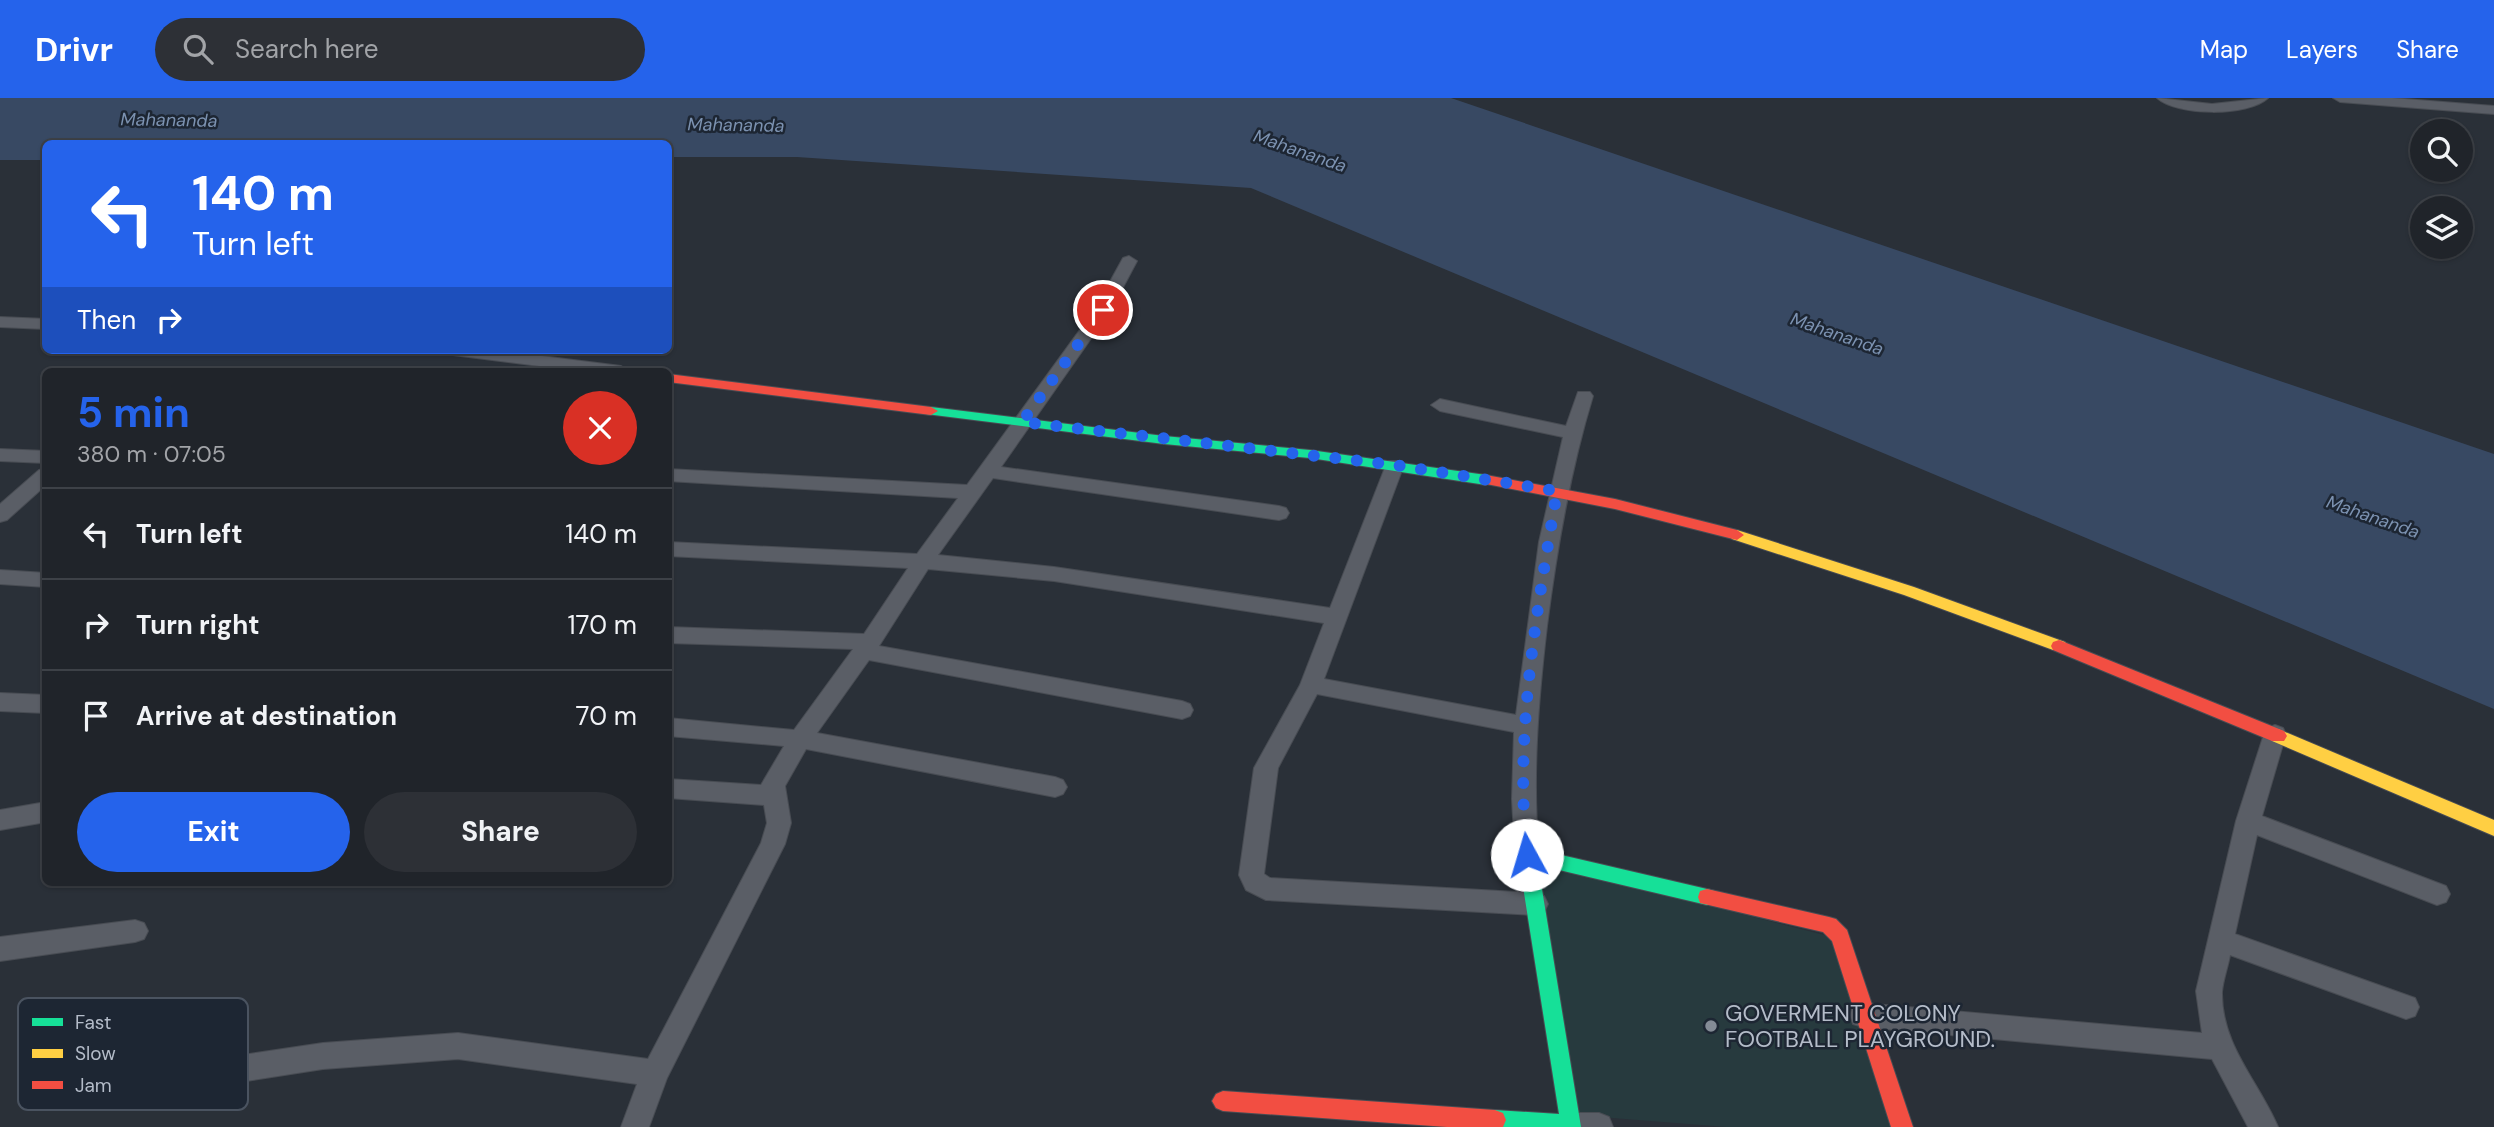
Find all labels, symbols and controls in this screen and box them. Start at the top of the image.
search box [155,18,645,81]
text: Drivr [35,28,113,71]
icon: search [179,30,217,68]
text: Search here [235,32,378,66]
text: Map [2200,34,2248,65]
text: Layers [2286,34,2358,65]
text: Share [2396,34,2459,65]
water label: Mahananda [120,107,218,133]
water label: Mahananda [687,112,785,138]
map controls [2410,119,2473,259]
button: search [2410,119,2473,182]
water label: Mahananda [1250,124,1350,178]
text: 140 m [192,161,334,225]
icon: left [77,168,168,259]
button: layers [2410,196,2473,259]
text: Turn left [192,223,314,265]
pin [1073,280,1133,340]
icon: arrive [1084,291,1122,329]
icon: right [150,301,188,339]
text: Then [77,303,136,337]
water label: Mahananda [1787,307,1887,361]
text: 5 min [77,385,190,440]
button: close [563,391,637,465]
text: 380 m · 07:05 [77,439,226,469]
water label: Mahananda [2323,490,2423,544]
icon: left [77,515,115,553]
text: Turn left [136,517,243,551]
text: 140 m [565,517,637,551]
icon: right [77,606,115,644]
text: Turn right [136,608,260,642]
text: 170 m [568,608,637,642]
icon: arrive [77,697,115,735]
text: Arrive at destination [136,699,397,733]
text: 70 m [576,699,637,733]
button: Exit [77,792,350,872]
button: Share [364,792,637,872]
position arrow [1490,818,1564,892]
legend [18,998,248,1110]
place label: GOVERMENT COLONY FOOTBALL PLAYGROUND. [1725,998,1995,1054]
text: Fast [75,1010,111,1035]
marker: GOVERMENT COLONY FOOTBALL PLAYGROUND. [1703,1018,1719,1034]
text: Slow [75,1041,116,1066]
text: Jam [75,1073,112,1098]

